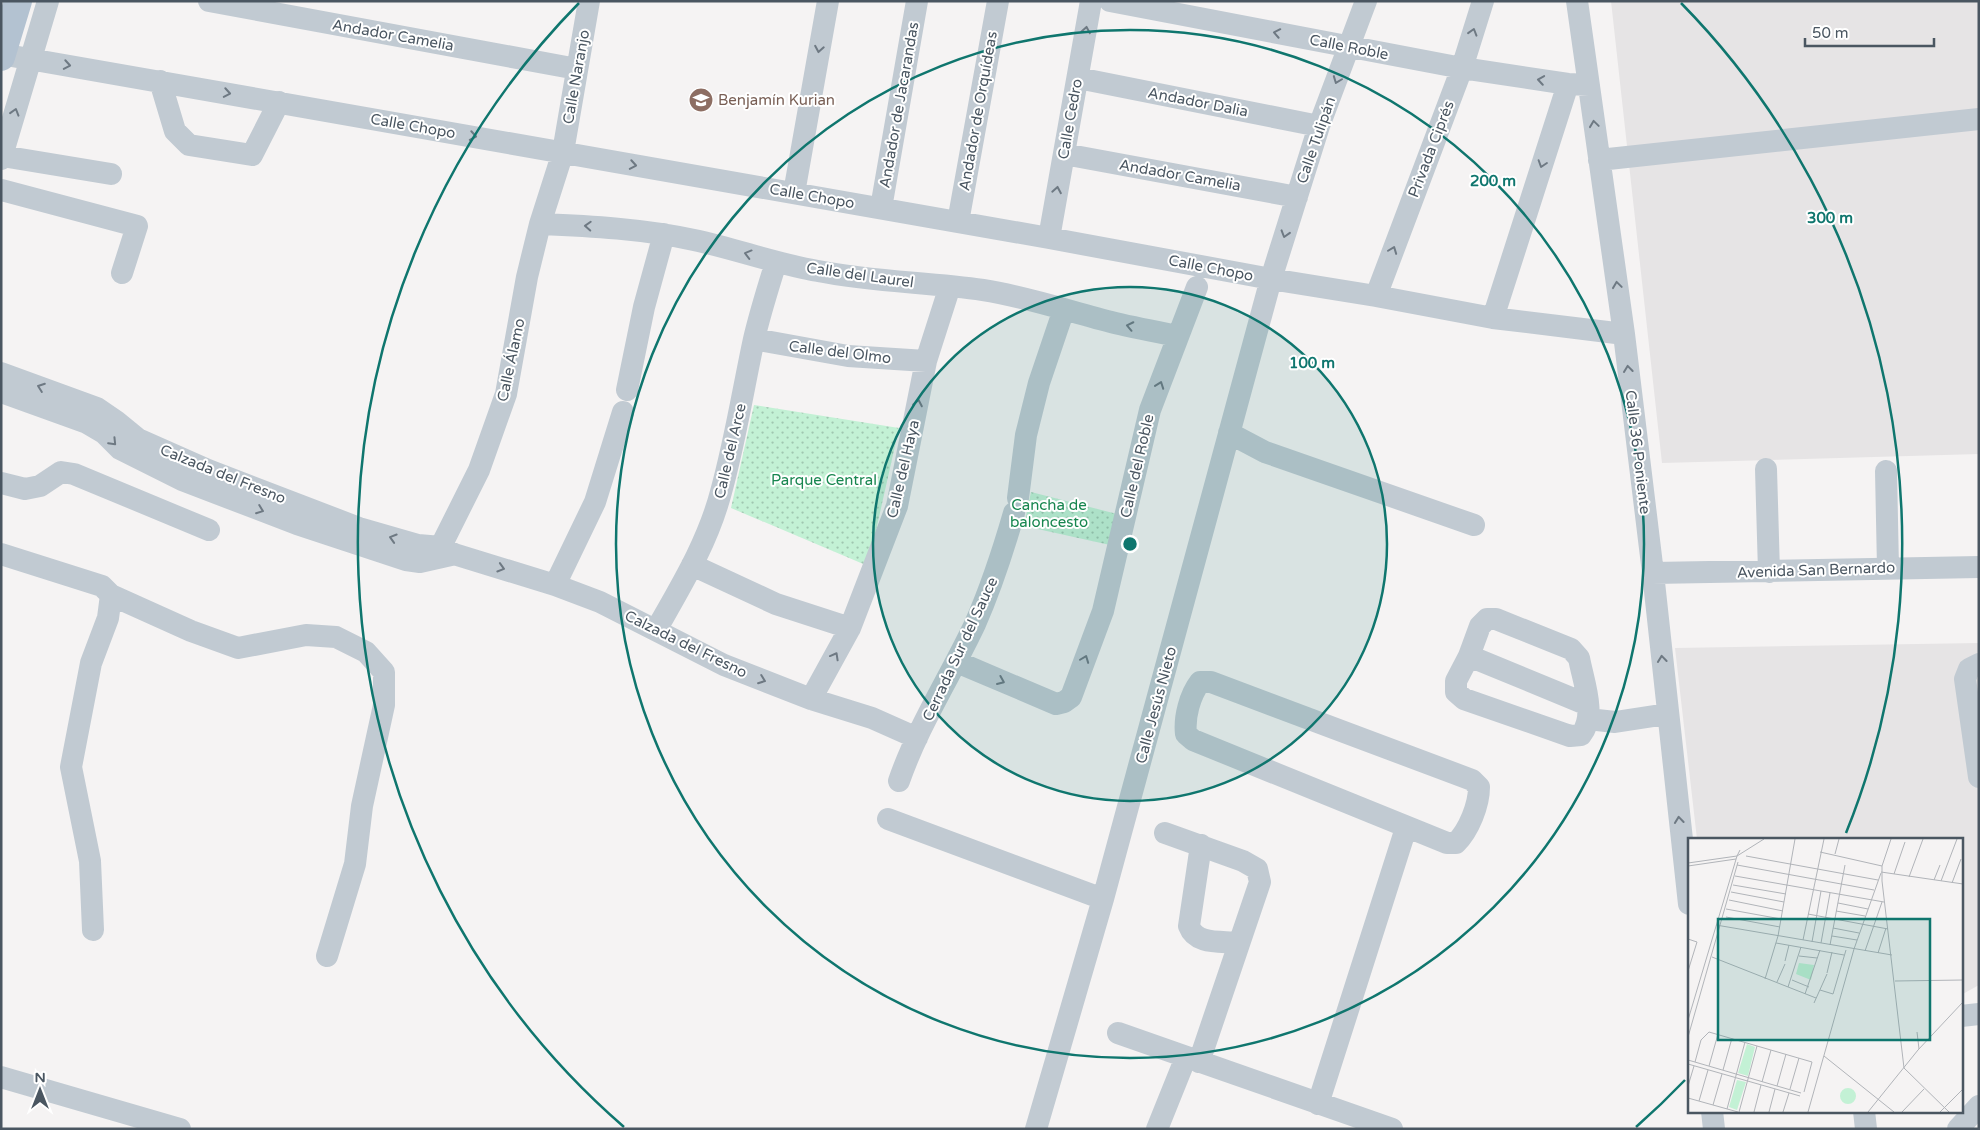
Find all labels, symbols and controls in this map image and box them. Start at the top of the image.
street label: Andador Camelia [331,15,455,55]
scale bar [1805,15,1934,47]
street label: Andador de Jacarandas [876,20,922,190]
text: 50 m [1812,24,1849,42]
one-way arrow [1081,25,1091,34]
street label: Calle Naranjo [559,28,593,126]
one-way arrow [1273,29,1282,39]
one-way arrow [1468,29,1478,37]
street label: Andador de Orquídeas [955,30,1001,192]
street label: Calle Roble [1308,31,1390,63]
one-way arrow [815,45,825,54]
one-way arrow [62,59,71,69]
one-way arrow [1333,75,1343,84]
one-way arrow [1536,75,1544,86]
street label: Calle Cedro [1054,77,1086,161]
street label: Andador Dalia [1146,83,1250,121]
school or university icon: Benjamín Kurian [688,87,714,113]
one-way arrow [222,88,231,98]
place label: Benjamín Kurian [718,91,835,109]
street label: Calle Tulipán [1293,94,1339,186]
street label: Privada Ciprés [1404,98,1458,200]
one-way arrow [10,109,20,117]
street label: Calle Chopo [369,110,457,142]
one-way arrow [1589,120,1600,128]
one-way arrow [468,131,477,141]
street label: Andador Camelia [1118,155,1242,195]
one-way arrow [628,159,637,169]
one-way arrow [1538,160,1548,168]
text: 200 m [1470,172,1516,190]
street label: Calle Chopo [768,180,856,212]
one-way arrow [1052,185,1062,194]
text: 300 m [1807,209,1853,227]
one-way arrow [584,220,592,231]
one-way arrow [1281,229,1291,237]
one-way arrow [1387,247,1397,255]
one-way arrow [744,250,752,260]
street label: Calle Chopo [1167,251,1255,285]
street label: Calle del Laurel [805,259,915,291]
one-way arrow [1612,281,1623,289]
street label: Calle Álamo [493,317,529,403]
one-way arrow [1126,322,1134,332]
street label: Calle del Olmo [788,337,892,367]
text: 100 m [1289,354,1335,372]
one-way arrow [1623,364,1634,372]
one-way arrow [1154,381,1164,389]
one-way arrow [37,383,45,393]
street label: Calle 36 Poniente [1621,389,1655,515]
one-way arrow [912,398,922,407]
street label: Calle del Arce [710,402,750,500]
street label: Calle del Roble [1116,412,1158,520]
street label: Calle del Haya [883,418,923,520]
one-way arrow [107,436,116,445]
street label: Calzada del Fresno [157,441,289,507]
park label: Parque Central [771,471,877,489]
park label: Cancha de baloncesto [1010,496,1088,531]
one-way arrow [255,504,264,514]
one-way arrow [389,533,398,543]
centre of rings [1121,535,1139,553]
street label: Avenida San Bernardo [1736,558,1896,582]
one-way arrow [496,562,504,572]
street label: Cerrada Sur del Sauce [919,574,1001,724]
street label: Calzada del Fresno [622,607,750,681]
street label: Calle Jesús Nieto [1132,644,1180,766]
one-way arrow [829,652,839,661]
one-way arrow [1079,655,1089,664]
one-way arrow [1657,655,1668,663]
one-way arrow [757,674,765,684]
one-way arrow [996,674,1005,685]
one-way arrow [1674,816,1685,824]
inset map [1688,838,1962,1112]
north arrow [15,1065,65,1115]
text: N [34,1069,46,1086]

